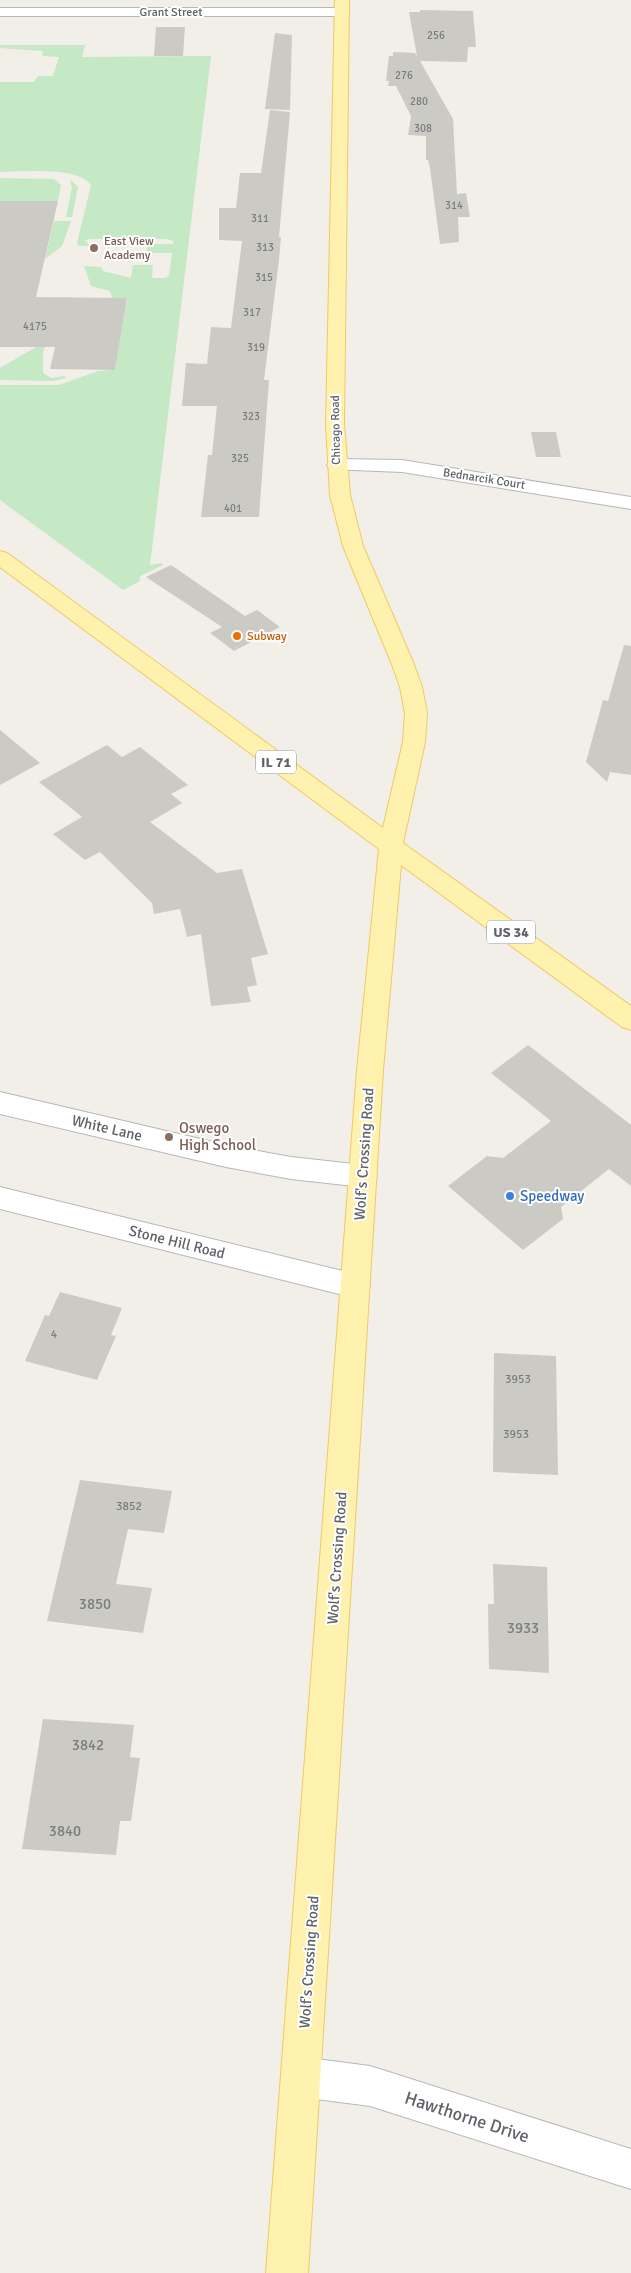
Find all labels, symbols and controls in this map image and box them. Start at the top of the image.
street label: Grant Street [140,5,202,20]
house number: 256 [427,29,445,42]
house number: 276 [395,69,413,82]
house number: 280 [410,95,428,108]
house number: 308 [414,122,432,135]
house number: 314 [445,199,463,212]
house number: 311 [251,212,269,225]
place label: East View Academy [104,234,154,263]
house number: 313 [256,241,274,254]
marker: East View Academy [88,242,100,254]
house number: 315 [255,271,273,284]
house number: 317 [243,306,261,319]
house number: 4175 [23,320,47,333]
house number: 319 [247,341,265,354]
street label: Chicago Road [328,395,344,465]
house number: 323 [242,410,260,423]
house number: 325 [231,452,249,465]
street label: Bednarcik Court [442,465,526,493]
house number: 401 [224,502,242,515]
place label: Subway [247,629,287,644]
marker: Subway [231,630,243,642]
road number: IL 71 [256,750,296,774]
road number: US 34 [487,920,535,944]
street label: Wolf's Crossing Road [350,1087,378,1221]
street label: White Lane [70,1111,144,1145]
place label: Oswego High School [179,1119,256,1154]
marker: Oswego High School [163,1131,175,1143]
place label: Speedway [520,1187,584,1205]
marker: Speedway [504,1190,516,1202]
street label: Stone Hill Road [127,1221,227,1263]
house number: 4 [51,1327,58,1342]
house number: 3953 [505,1372,531,1387]
house number: 3953 [503,1427,529,1442]
street label: Wolf's Crossing Road [323,1491,351,1625]
house number: 3852 [116,1499,142,1514]
house number: 3850 [79,1595,111,1613]
house number: 3933 [507,1619,539,1637]
house number: 3842 [72,1736,104,1754]
house number: 3840 [49,1822,81,1840]
street label: Wolf's Crossing Road [295,1895,323,2029]
street label: Hawthorne Drive [402,2087,532,2147]

